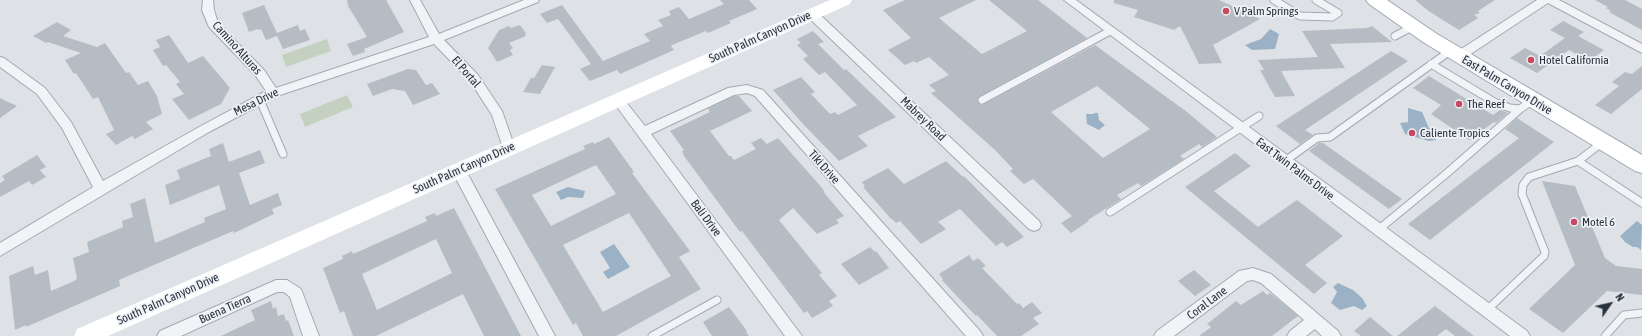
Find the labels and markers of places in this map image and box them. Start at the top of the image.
place label: V Palm Springs [1234,4,1298,18]
marker: V Palm Springs [1221,6,1231,16]
place label: Hotel California [1539,53,1609,67]
marker: Hotel California [1526,55,1536,65]
place label: The Reef [1467,97,1505,111]
marker: The Reef [1454,99,1464,109]
place label: Caliente Tropics [1420,126,1489,140]
marker: Caliente Tropics [1407,128,1417,138]
place label: Motel 6 [1582,215,1615,229]
marker: Motel 6 [1569,217,1579,227]

